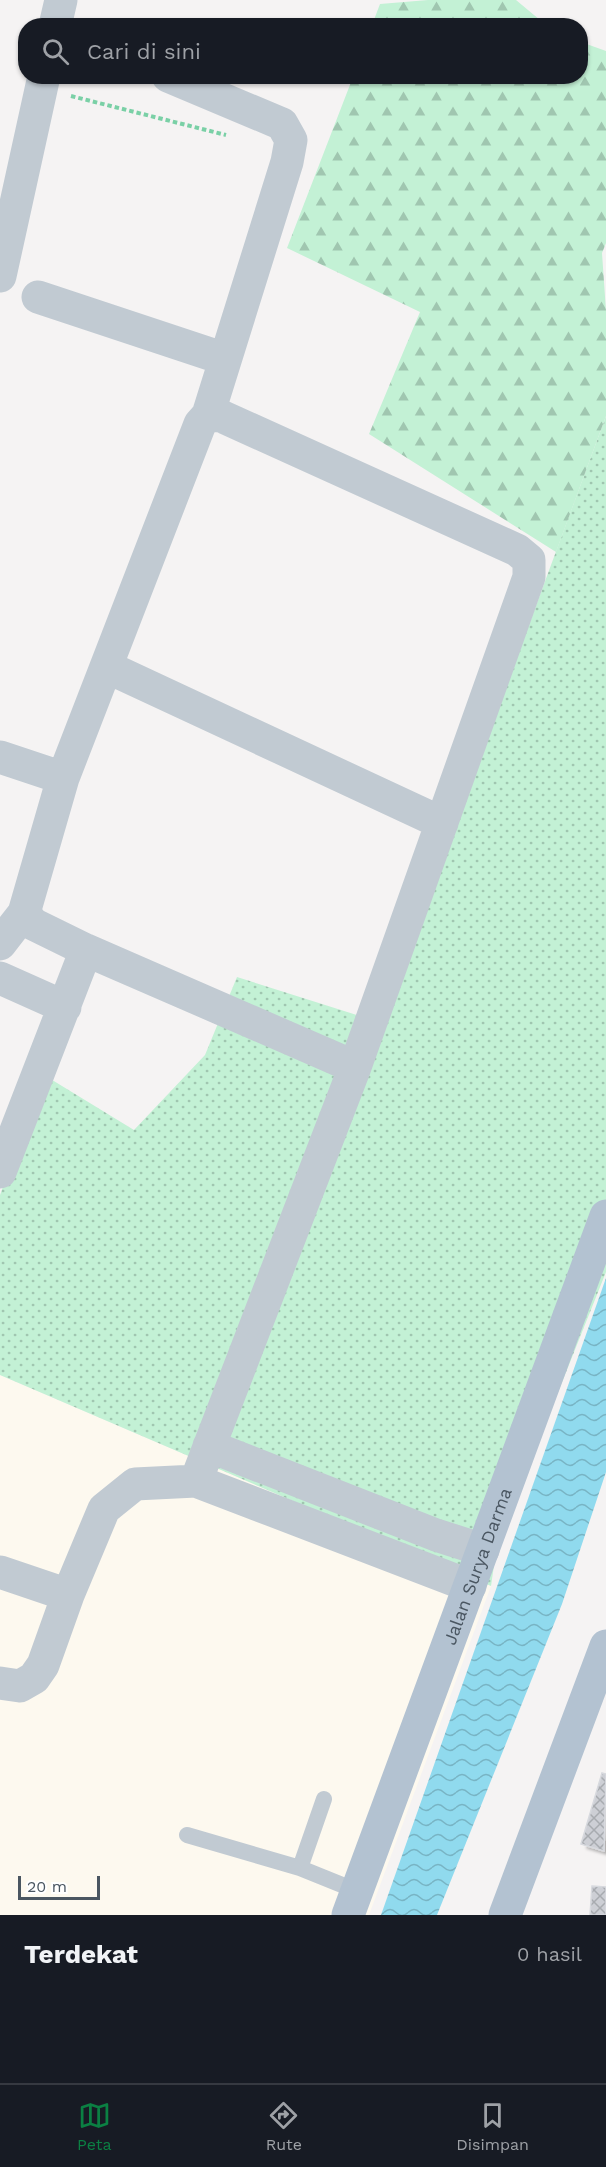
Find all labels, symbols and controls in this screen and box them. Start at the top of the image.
search box [18,18,588,84]
icon: search [39,35,72,68]
text: Cari di sini [87,39,201,64]
street label: Jalan Surya Darma [438,1485,515,1647]
scale bar [18,1873,100,1900]
text: 20 m [27,1877,67,1896]
text: Terdekat [24,1939,138,1969]
text: 0 hasil [517,1942,582,1966]
tab: Peta [77,2099,111,2154]
tab: Rute [266,2099,302,2154]
tab: Disimpan [456,2099,529,2154]

